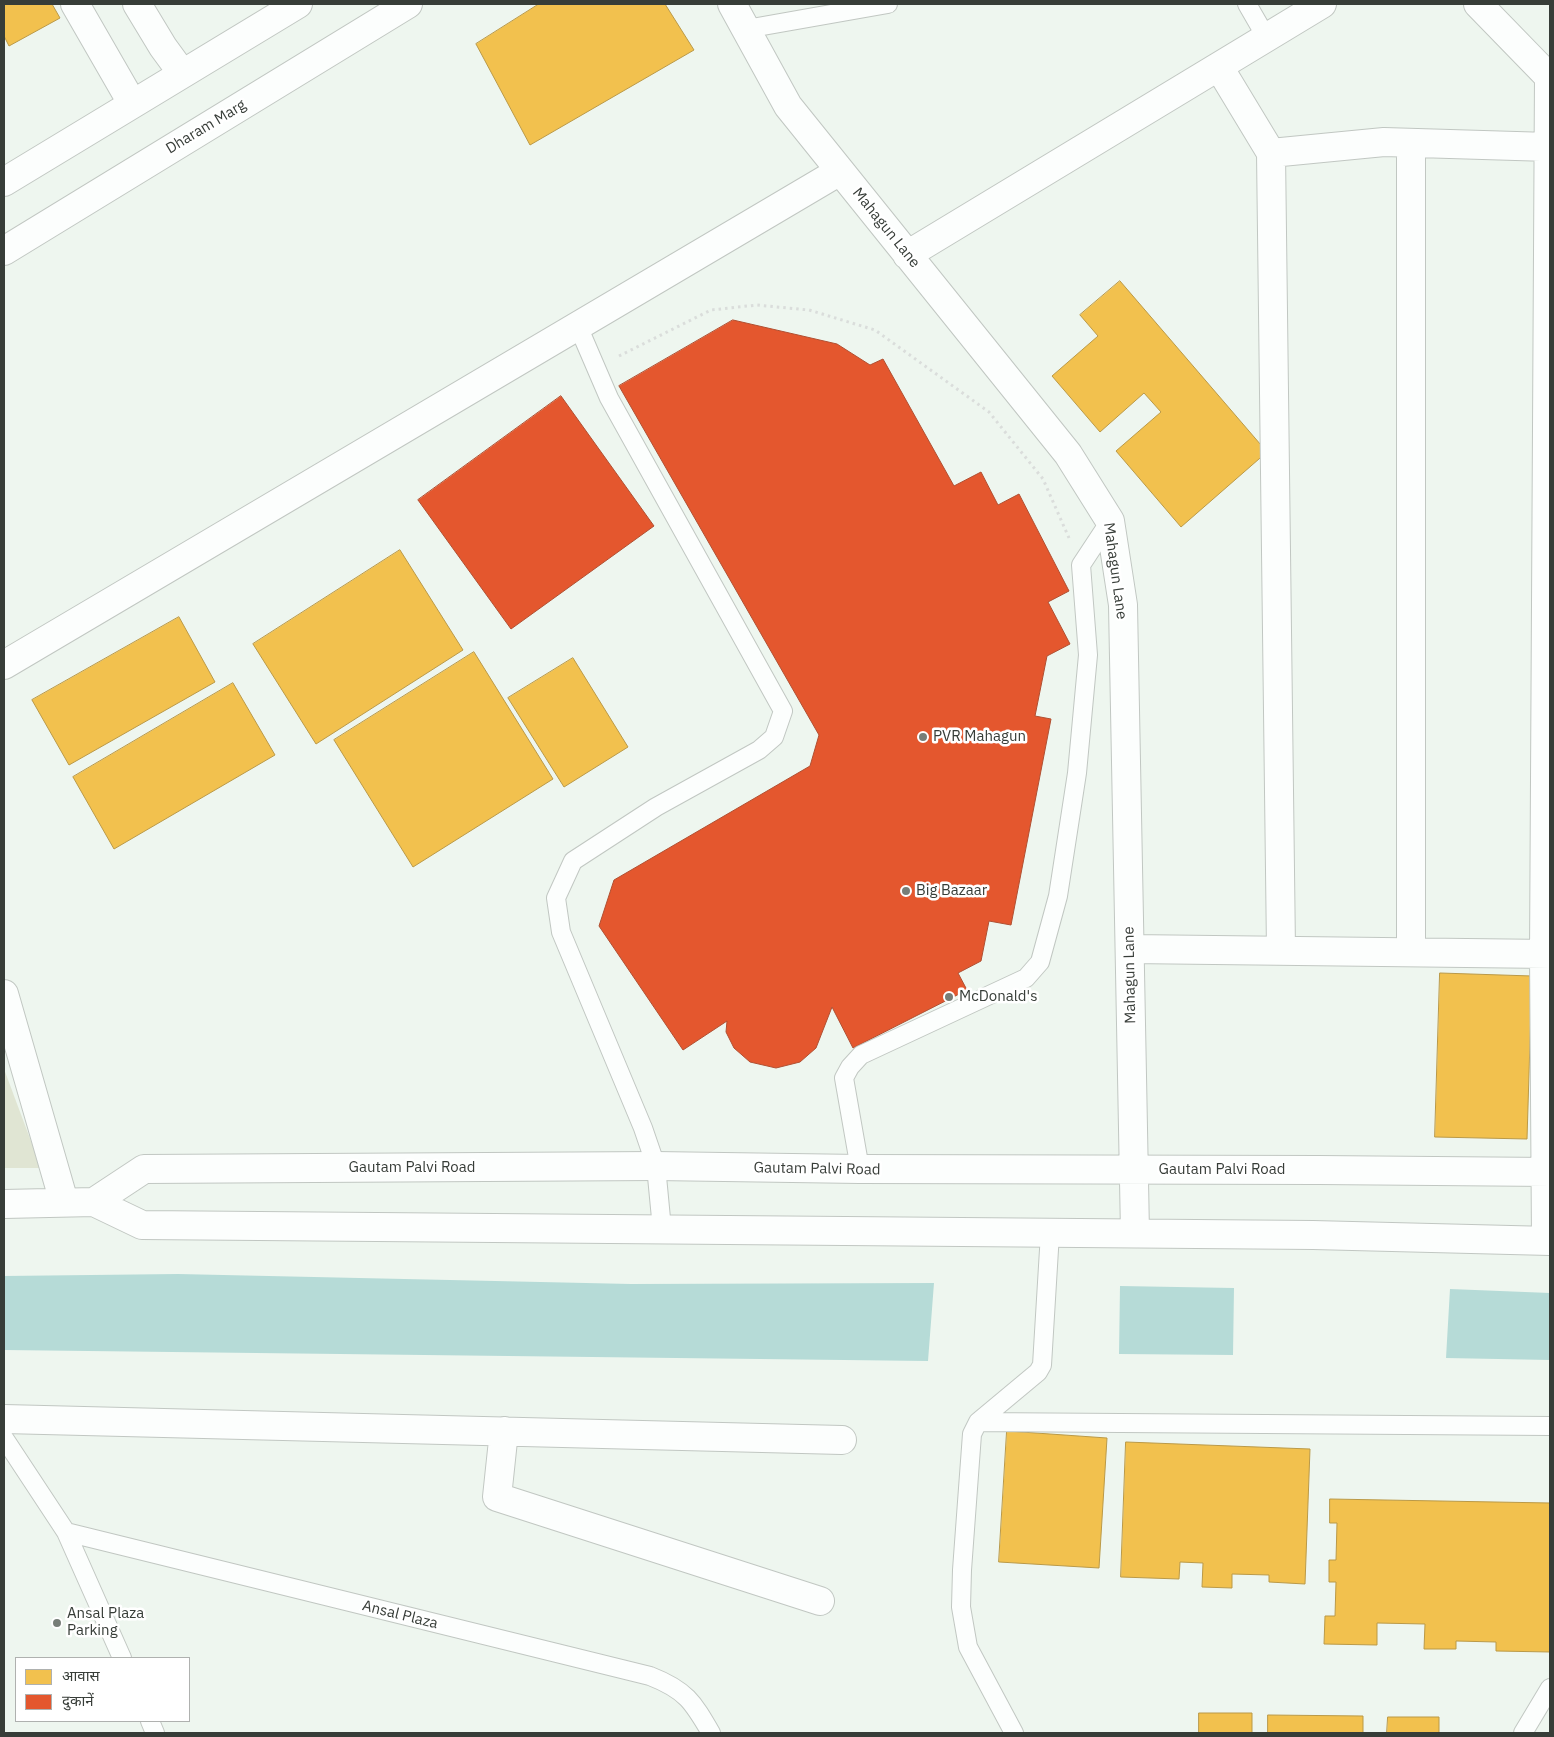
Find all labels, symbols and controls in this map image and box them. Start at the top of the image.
street label: Dharam Marg [163,96,249,158]
street label: Mahagun Lane [848,184,924,272]
street label: Mahagun Lane [1099,522,1131,620]
place label: PVR Mahagun [933,728,1026,746]
marker: PVR Mahagun [917,731,929,743]
place label: Big Bazaar [916,882,987,900]
marker: Big Bazaar [900,885,912,897]
street label: Mahagun Lane [1120,926,1140,1024]
place label: McDonald's [959,988,1037,1006]
marker: McDonald's [943,991,955,1003]
street label: Gautam Palvi Road [349,1159,475,1177]
street label: Gautam Palvi Road [753,1159,881,1179]
street label: Gautam Palvi Road [1159,1161,1285,1179]
street label: Ansal Plaza [360,1597,440,1633]
place label: Ansal Plaza Parking [67,1605,144,1640]
marker: Ansal Plaza Parking [51,1617,63,1629]
legend [15,1657,190,1722]
text: आवास [62,1666,100,1685]
text: दुकानें [62,1691,94,1710]

